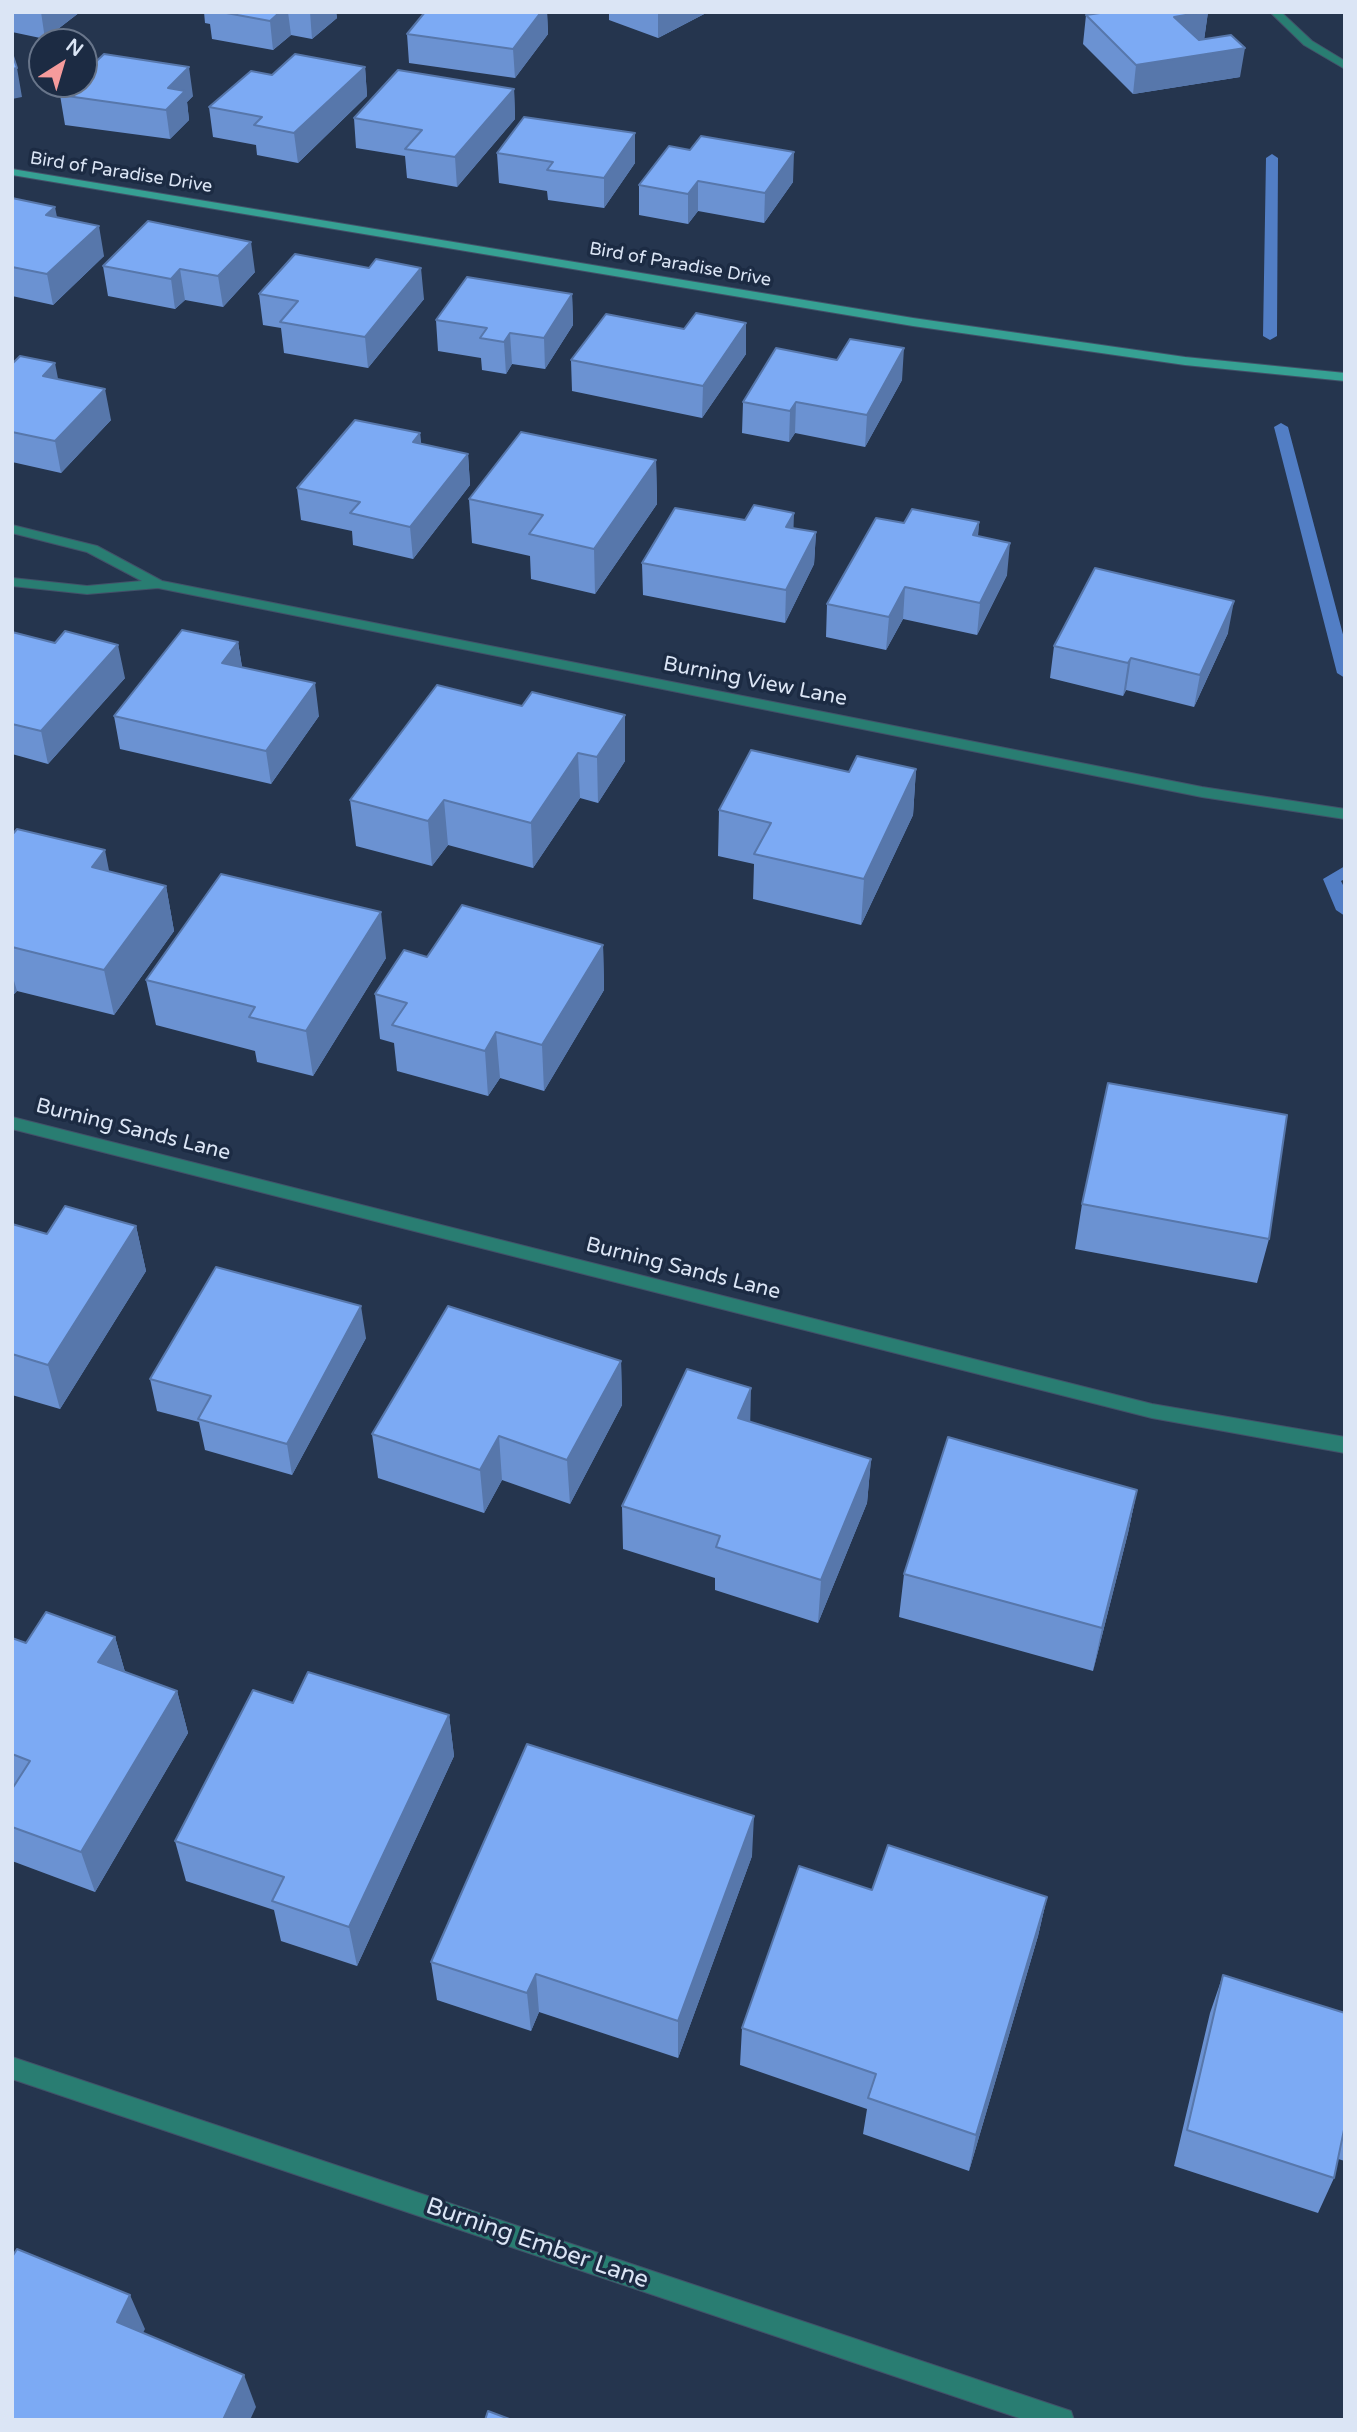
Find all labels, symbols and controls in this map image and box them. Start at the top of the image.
north arrow [28,28,98,98]
text: N [62,34,87,61]
street label: Bird of Paradise Drive [28,148,214,198]
street label: Bird of Paradise Drive [587,238,773,292]
street label: Burning View Lane [661,652,849,712]
street label: Burning Sands Lane [33,1094,233,1166]
street label: Burning Sands Lane [583,1233,783,1305]
street label: Burning Ember Lane [422,2192,652,2296]

